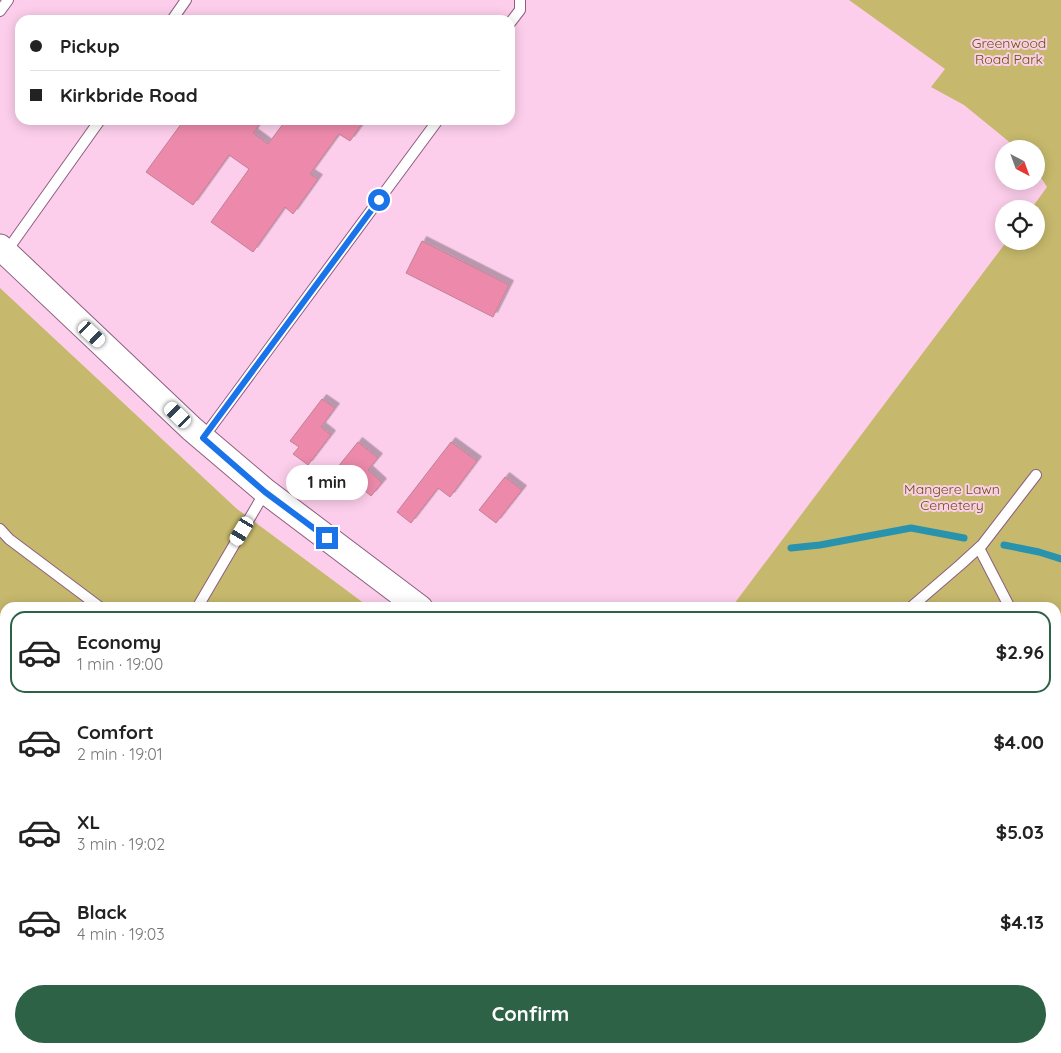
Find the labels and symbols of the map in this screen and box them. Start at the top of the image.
park label: Greenwood Road Park [972,34,1046,68]
north arrow [995,140,1045,190]
route start [368,189,390,211]
car [75,318,108,350]
car [161,399,194,431]
callout: 1 min [286,466,368,500]
park label: Mangere Lawn Cemetery [904,480,1000,514]
car [227,514,256,548]
route end [316,527,338,549]

